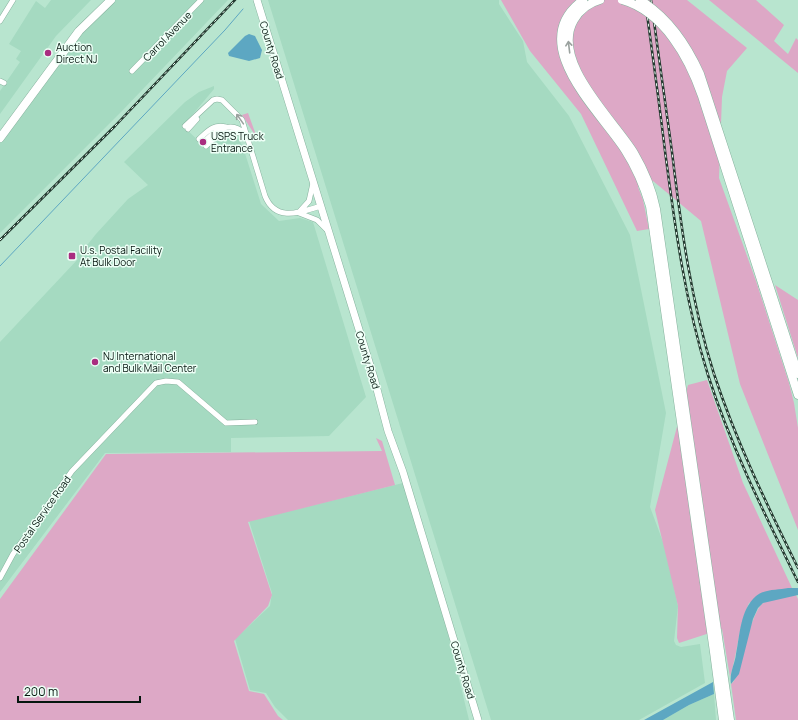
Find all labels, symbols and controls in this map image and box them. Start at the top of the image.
street label: Carrol Avenue [140,8,194,64]
street label: County Road [257,19,287,81]
place label: Auction Direct NJ [56,40,97,66]
one-way arrow [565,41,573,54]
marker: Auction Direct NJ [43,48,53,58]
one-way arrow [236,114,244,125]
place label: USPS Truck Entrance [211,129,265,155]
marker: USPS Truck Entrance [198,137,208,147]
place label: U.s. Postal Facility At Bulk Door [80,243,163,269]
marker: U.s. Postal Facility At Bulk Door [67,251,77,261]
street label: County Road [353,329,383,391]
place label: NJ International and Bulk Mail Center [103,349,197,375]
marker: NJ International and Bulk Mail Center [90,357,100,367]
street label: Postal Service Road [10,473,74,555]
street label: County Road [448,639,478,701]
scale bar [18,678,140,704]
text: 200 m [24,683,58,700]

